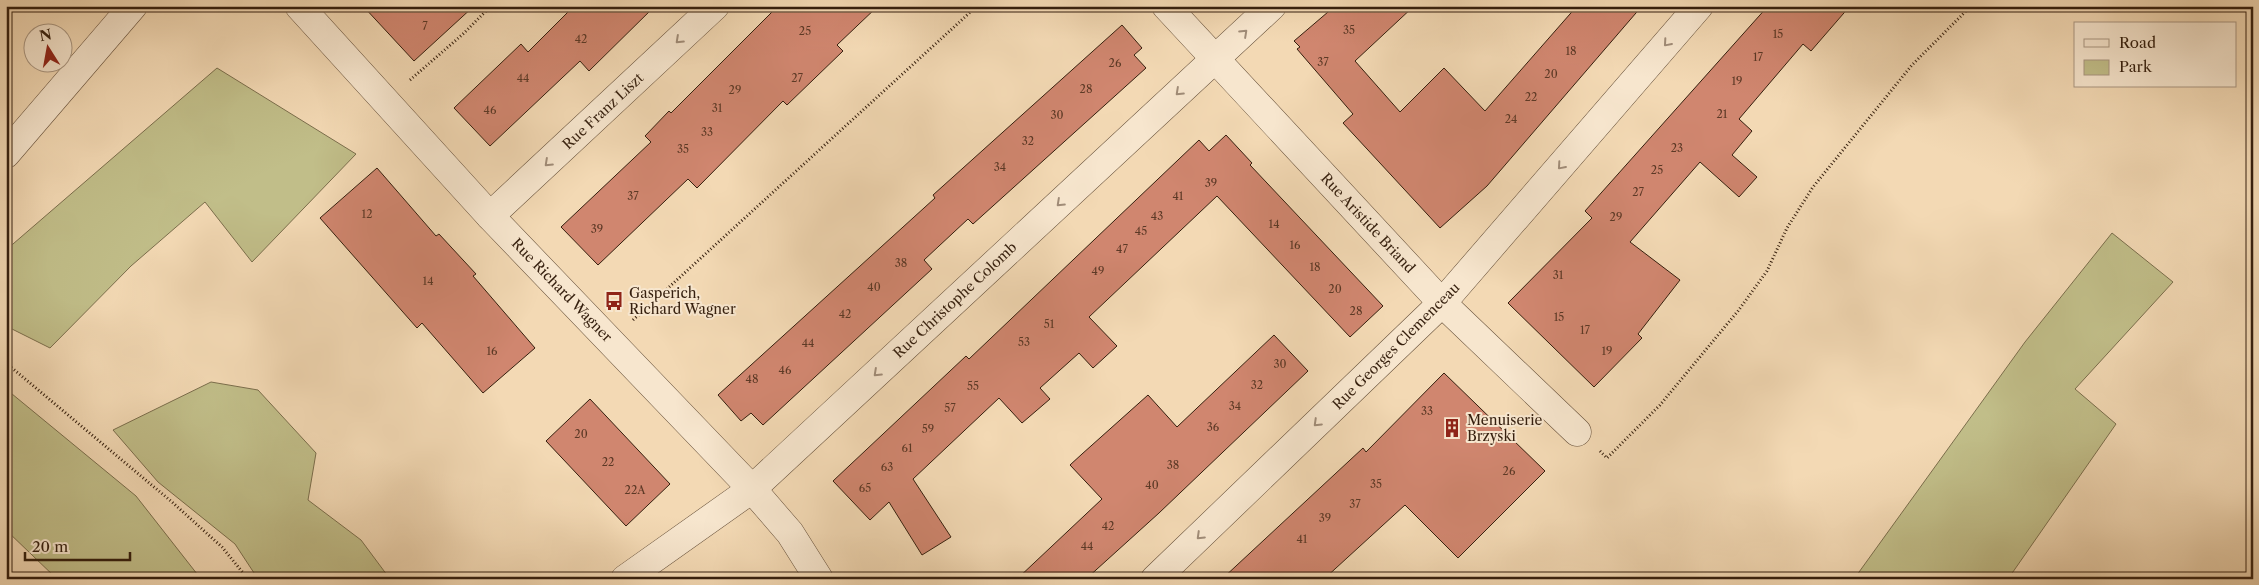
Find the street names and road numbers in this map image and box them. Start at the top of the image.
street label: Rue Franz Liszt [559,69,647,153]
street label: Rue Aristide Briand [1317,169,1419,277]
street label: Rue Richard Wagner [508,234,616,346]
street label: Rue Christophe Colomb [890,238,1020,362]
street label: Rue Georges Clemenceau [1329,278,1464,413]

